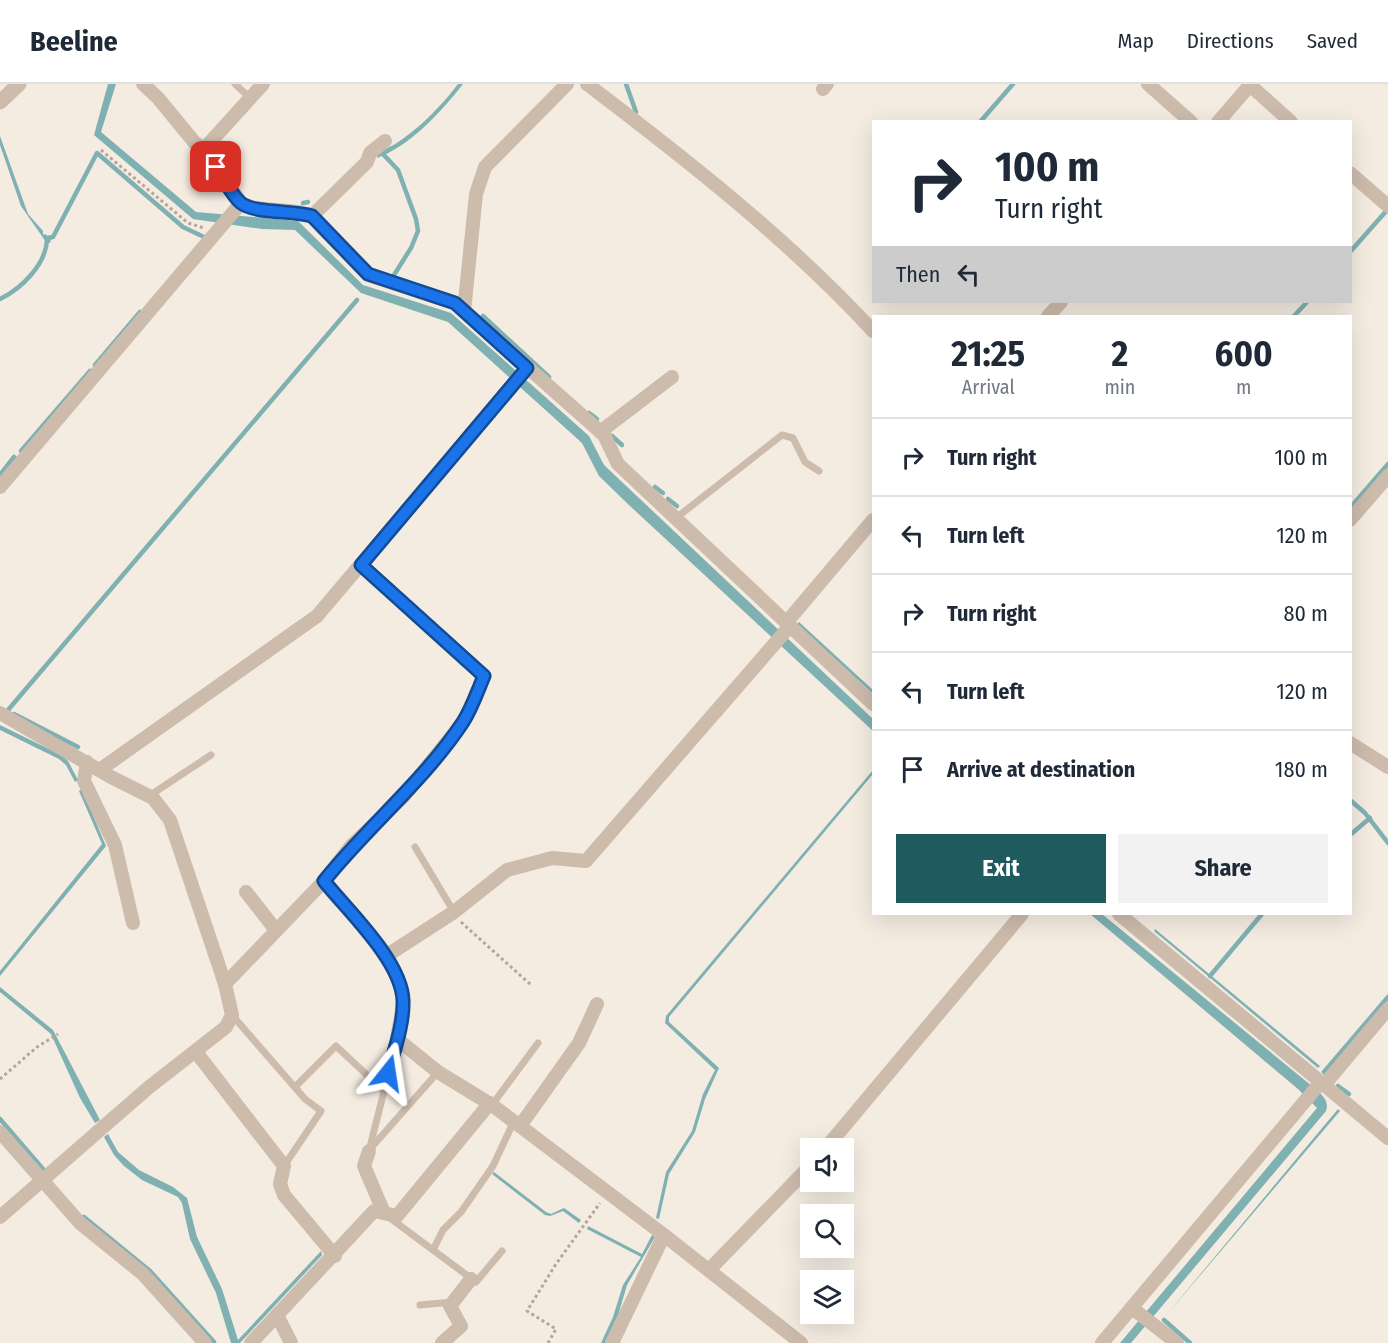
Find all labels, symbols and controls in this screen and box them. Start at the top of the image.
text: Beeline [30,25,118,58]
text: Map [1117,28,1154,54]
text: Directions [1187,28,1274,54]
text: Saved [1307,28,1358,54]
pin [190,141,241,192]
text: 100 m [995,142,1099,192]
icon: right [896,144,974,222]
icon: arrive [199,150,232,183]
text: Turn right [995,193,1103,225]
icon: left [952,258,985,291]
text: Then [896,261,940,288]
text: 21:25 [951,332,1025,376]
text: 2 [1112,332,1128,376]
text: 600 [1215,332,1273,376]
text: Arrival [962,375,1015,399]
text: min [1104,375,1135,399]
text: m [1236,375,1251,399]
icon: right [896,441,929,474]
text: Turn right [947,444,1036,471]
text: 100 m [1274,444,1328,471]
icon: left [896,519,929,552]
text: Turn left [947,522,1025,549]
text: 120 m [1276,522,1328,549]
icon: right [896,597,929,630]
text: Turn right [947,600,1036,627]
text: 80 m [1283,600,1328,627]
icon: left [896,675,929,708]
text: Turn left [947,678,1025,705]
text: 120 m [1276,678,1328,705]
icon: arrive [896,753,929,786]
text: Arrive at destination [947,756,1135,783]
text: 180 m [1275,756,1328,783]
button: Exit [896,834,1106,903]
button: Share [1118,834,1328,903]
position arrow [356,1041,420,1105]
map controls [800,1138,854,1324]
button: sound [800,1138,854,1192]
button: search [800,1204,854,1258]
button: layers [800,1270,854,1324]

